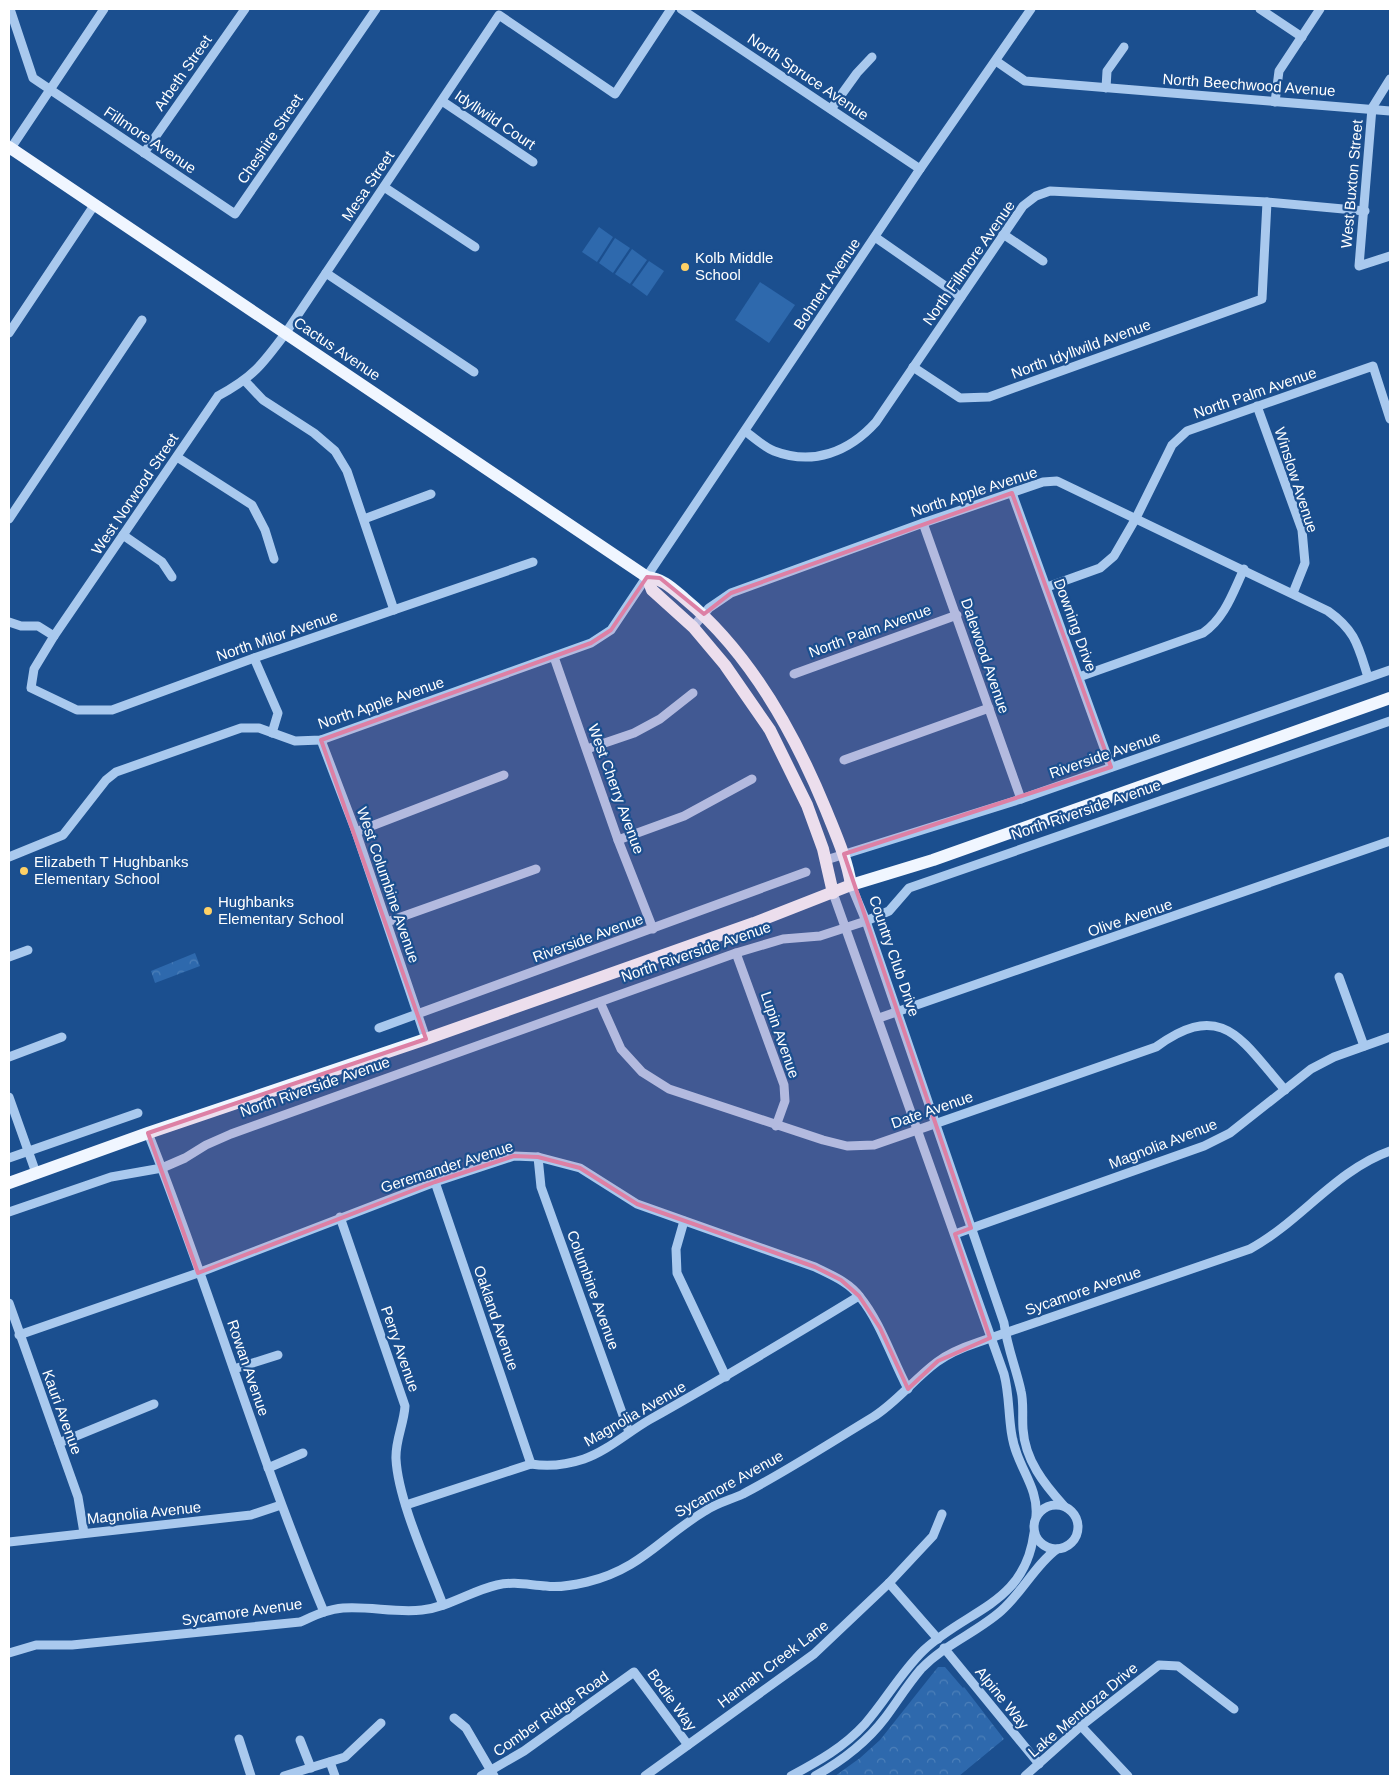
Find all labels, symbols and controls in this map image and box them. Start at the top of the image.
street label: North Spruce Avenue [745,30,872,123]
street label: Arbeth Street [150,31,215,114]
street label: North Beechwood Avenue [1162,70,1336,99]
street label: Idyllwild Court [452,86,539,153]
street label: Cheshire Street [233,90,306,187]
street label: Fillmore Avenue [101,103,200,177]
street label: West Buxton Street [1337,118,1366,249]
street label: Mesa Street [338,147,398,224]
street label: North Fillmore Avenue [919,197,1018,328]
street label: Bohnert Avenue [790,235,863,333]
place label: Kolb Middle School [695,249,773,283]
marker: Kolb Middle School [679,261,691,273]
street label: Cactus Avenue [291,313,384,384]
street label: North Idyllwild Avenue [1009,315,1153,382]
street label: North Palm Avenue [1191,363,1319,422]
street label: Winslow Avenue [1271,425,1322,535]
street label: West Norwood Street [88,429,182,557]
street label: North Apple Avenue [908,463,1039,520]
street label: Downing Drive [1051,576,1100,674]
street label: Dalewood Avenue [958,596,1013,716]
street label: North Palm Avenue [806,600,933,661]
street label: North Milor Avenue [214,607,340,664]
street label: North Apple Avenue [316,673,446,732]
street label: West Cherry Avenue [585,722,648,856]
street label: Riverside Avenue [1047,728,1163,782]
street label: North Riverside Avenue [1009,776,1163,843]
street label: West Columbine Avenue [354,805,423,965]
place label: Elizabeth T Hughbanks Elementary School [34,853,189,887]
marker: Elizabeth T Hughbanks Elementary School [18,865,30,877]
place label: Hughbanks Elementary School [218,893,344,927]
street label: Country Club Drive [866,893,923,1019]
street label: Olive Avenue [1085,895,1174,940]
marker: Hughbanks Elementary School [202,905,214,917]
street label: Riverside Avenue [530,910,645,965]
street label: North Riverside Avenue [619,918,773,985]
street label: Lupin Avenue [758,989,803,1080]
street label: North Riverside Avenue [238,1053,392,1120]
street label: Date Avenue [889,1088,975,1132]
street label: Magnolia Avenue [1106,1115,1219,1172]
street label: Geremander Avenue [379,1137,515,1196]
street label: Columbine Avenue [564,1228,623,1352]
street label: Oakland Avenue [471,1263,522,1373]
street label: Sycamore Avenue [1023,1263,1143,1318]
street label: Perry Avenue [378,1304,423,1394]
street label: Rowan Avenue [224,1317,273,1418]
street label: Kauri Avenue [39,1367,86,1457]
street label: Magnolia Avenue [581,1377,689,1450]
street label: Sycamore Avenue [672,1447,786,1520]
street label: Magnolia Avenue [86,1498,202,1527]
street label: Sycamore Avenue [181,1595,303,1628]
street label: Hannah Creek Lane [714,1616,831,1711]
street label: Lake Mendoza Drive [1025,1659,1141,1760]
street label: Alpine Way [972,1663,1033,1733]
street label: Bodie Way [644,1666,701,1734]
street label: Comber Ridge Road [490,1667,612,1760]

